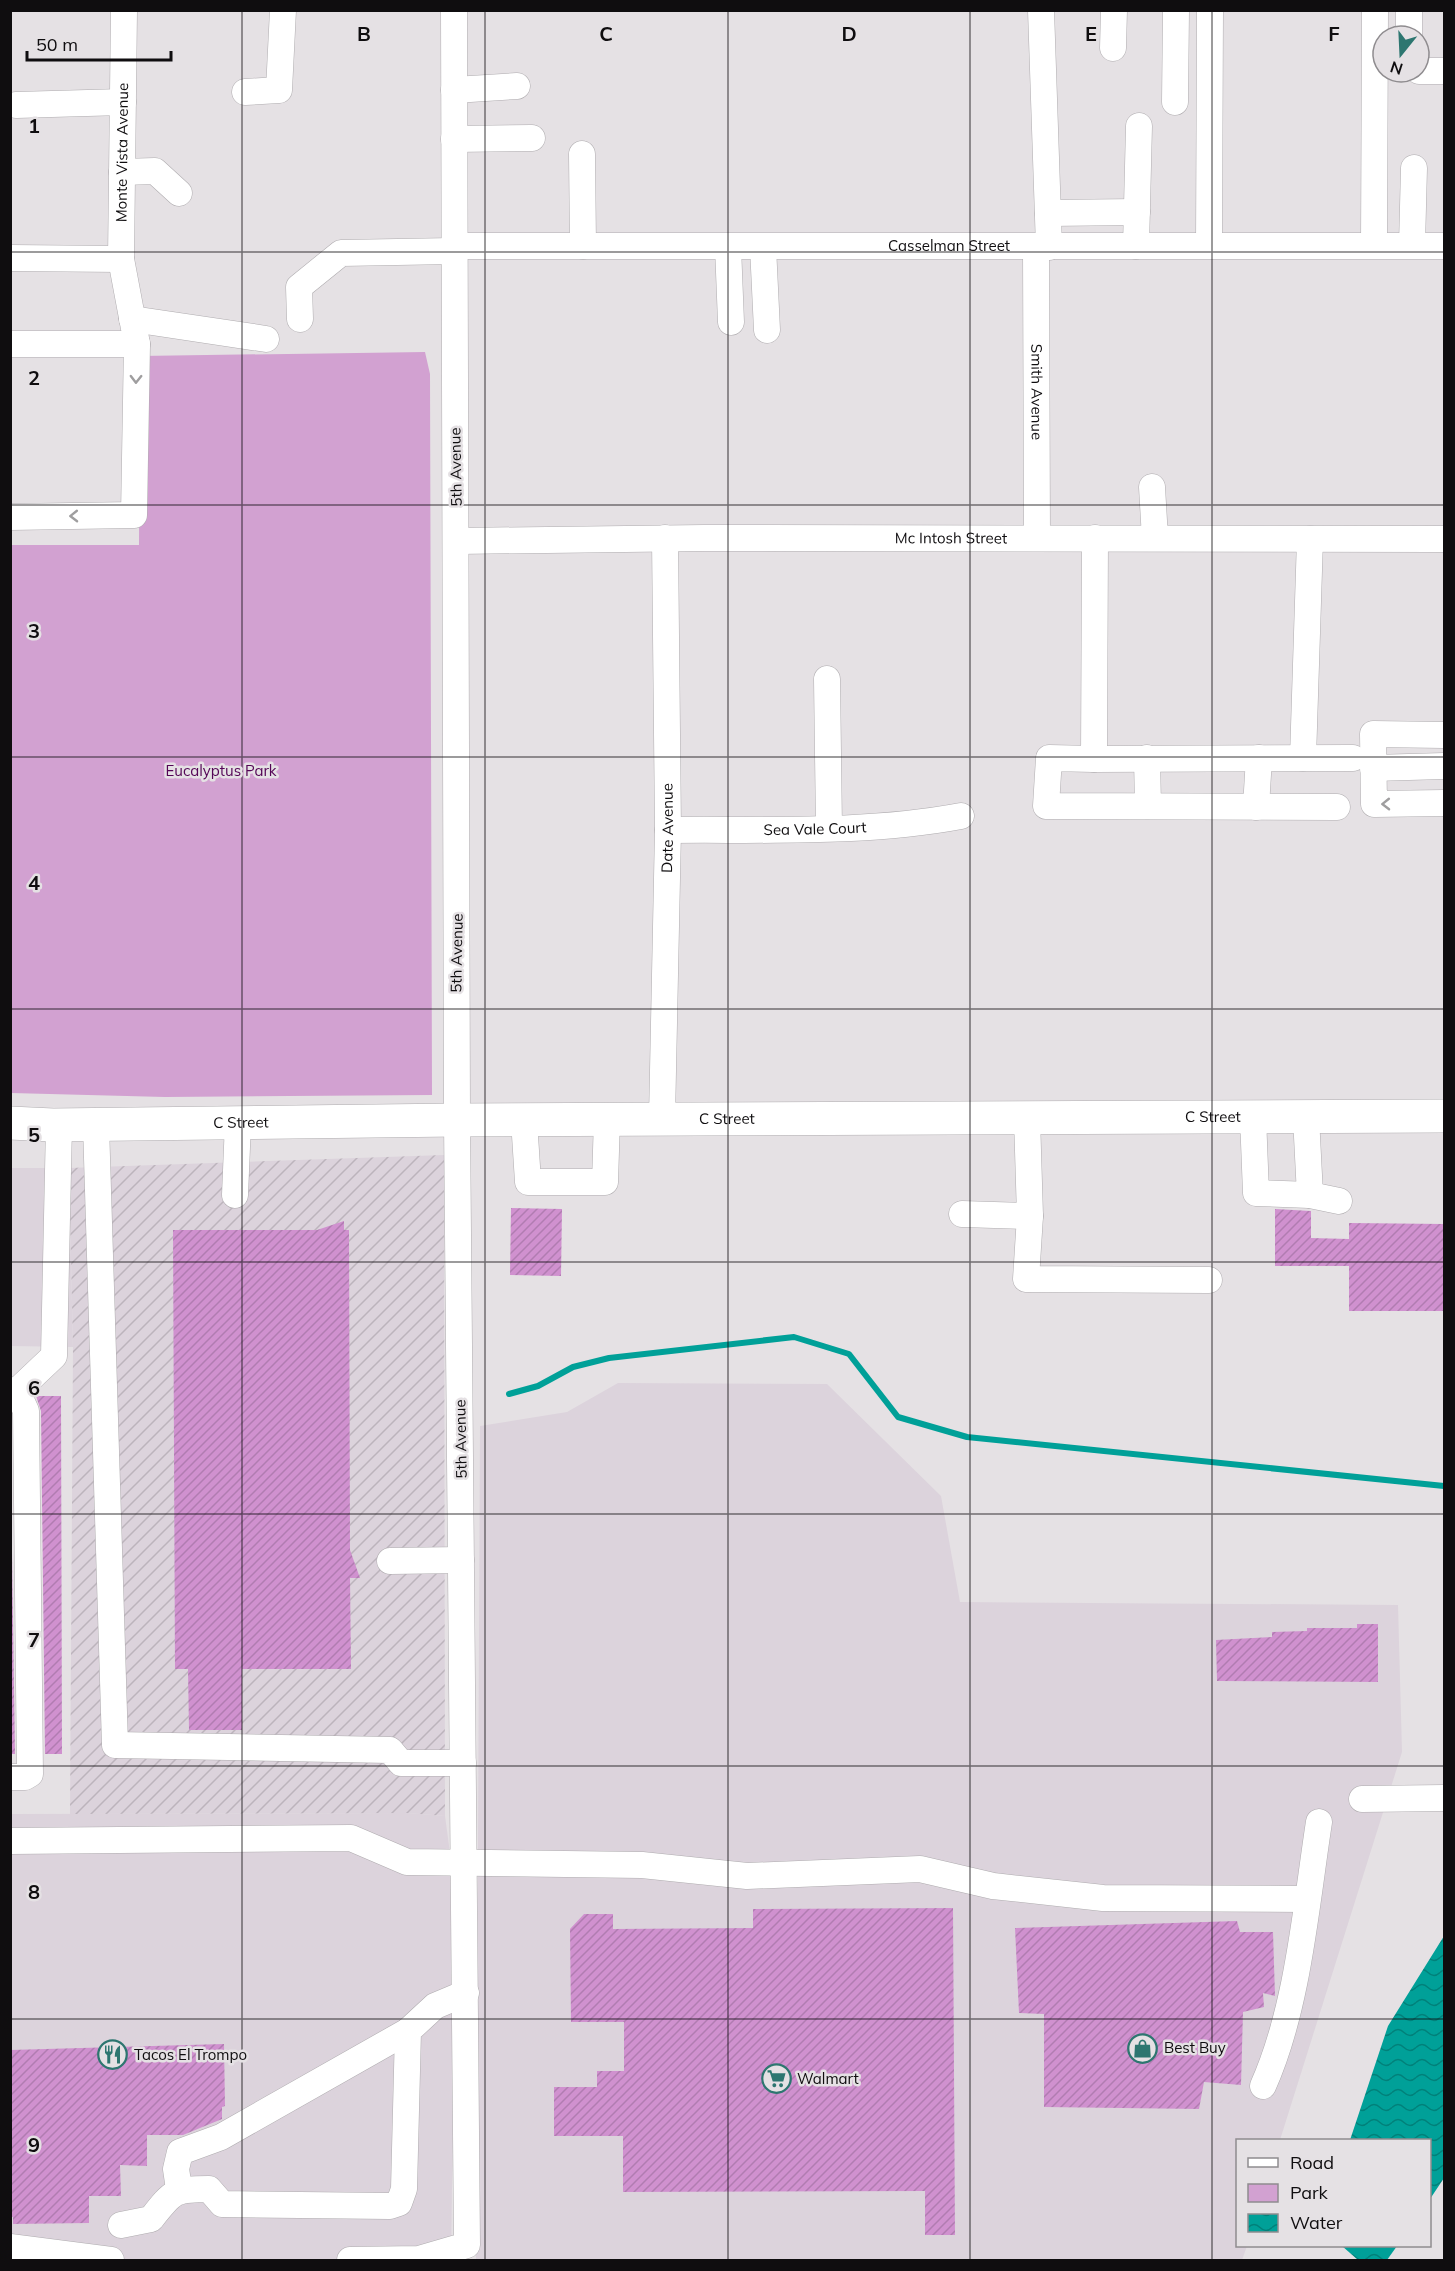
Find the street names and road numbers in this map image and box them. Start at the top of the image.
street label: Monte Vista Avenue [111,83,132,222]
street label: Casselman Street [888,236,1010,255]
street label: Smith Avenue [1027,344,1047,440]
street label: 5th Avenue [445,427,466,507]
street label: Mc Intosh Street [895,528,1007,547]
street label: Date Avenue [657,783,677,873]
street label: Sea Vale Court [764,817,867,839]
street label: 5th Avenue [446,913,467,993]
street label: C Street [1185,1107,1241,1126]
street label: C Street [699,1109,755,1128]
street label: C Street [213,1112,269,1132]
street label: 5th Avenue [450,1399,471,1479]

